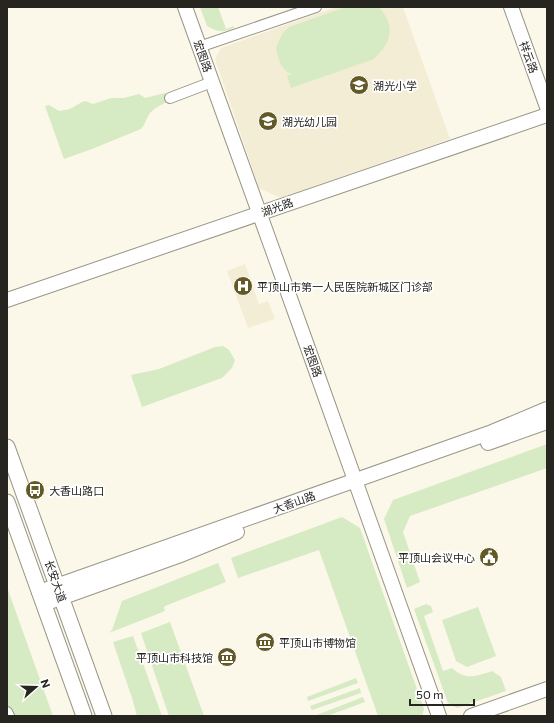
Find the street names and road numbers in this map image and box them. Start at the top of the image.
street label: 宏图路 [191,38,215,74]
street label: 祥云路 [517,39,541,75]
street label: 湖光路 [259,195,295,219]
street label: 宏图路 [301,343,325,379]
street label: 大香山路 [271,488,317,516]
street label: 长安大道 [43,558,69,604]

